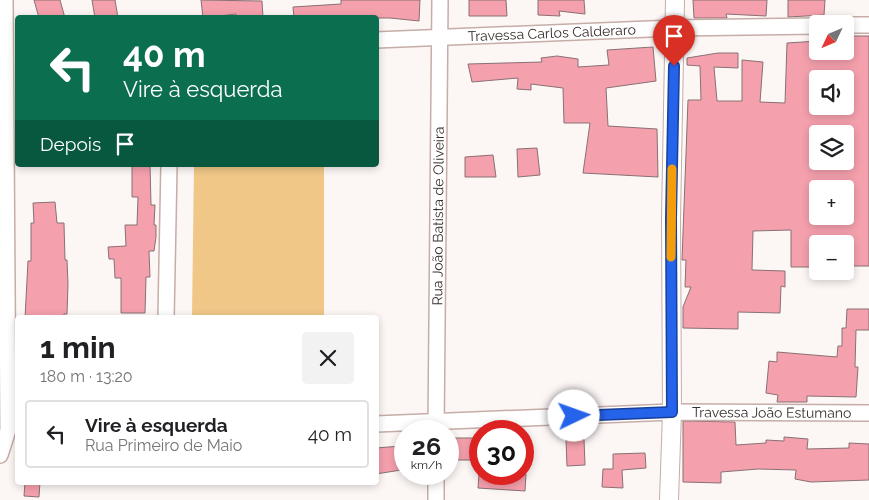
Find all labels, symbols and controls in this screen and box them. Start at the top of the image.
pin [653,15,695,66]
north arrow [809,15,854,60]
map controls [809,15,854,280]
street label: Travessa Carlos Calderaro [468,22,636,44]
icon: arrive [660,22,688,50]
text: 40 m [123,34,205,75]
icon: left [40,35,105,100]
button: sound [809,70,854,115]
text: Vire à esquerda [123,76,282,102]
button: layers [809,125,854,170]
street label: Rua João Batista de Oliveira [429,126,447,306]
icon: arrive [111,130,139,158]
text: Depois [40,133,101,155]
button: + [809,180,854,225]
button: − [809,235,854,280]
text: 1 min [40,330,116,365]
button: close [302,332,354,384]
text: 180 m · 13:20 [40,367,133,386]
position arrow [547,389,599,441]
street label: Travessa João Estumano [692,404,851,421]
text: Vire à esquerda [85,414,228,436]
icon: left [42,420,70,448]
speed limit sign: 30 [469,420,534,485]
text: 40 m [308,423,352,445]
text: 26 [412,431,441,461]
text: Rua Primeiro de Maio [85,436,242,455]
text: km/h [411,458,442,472]

